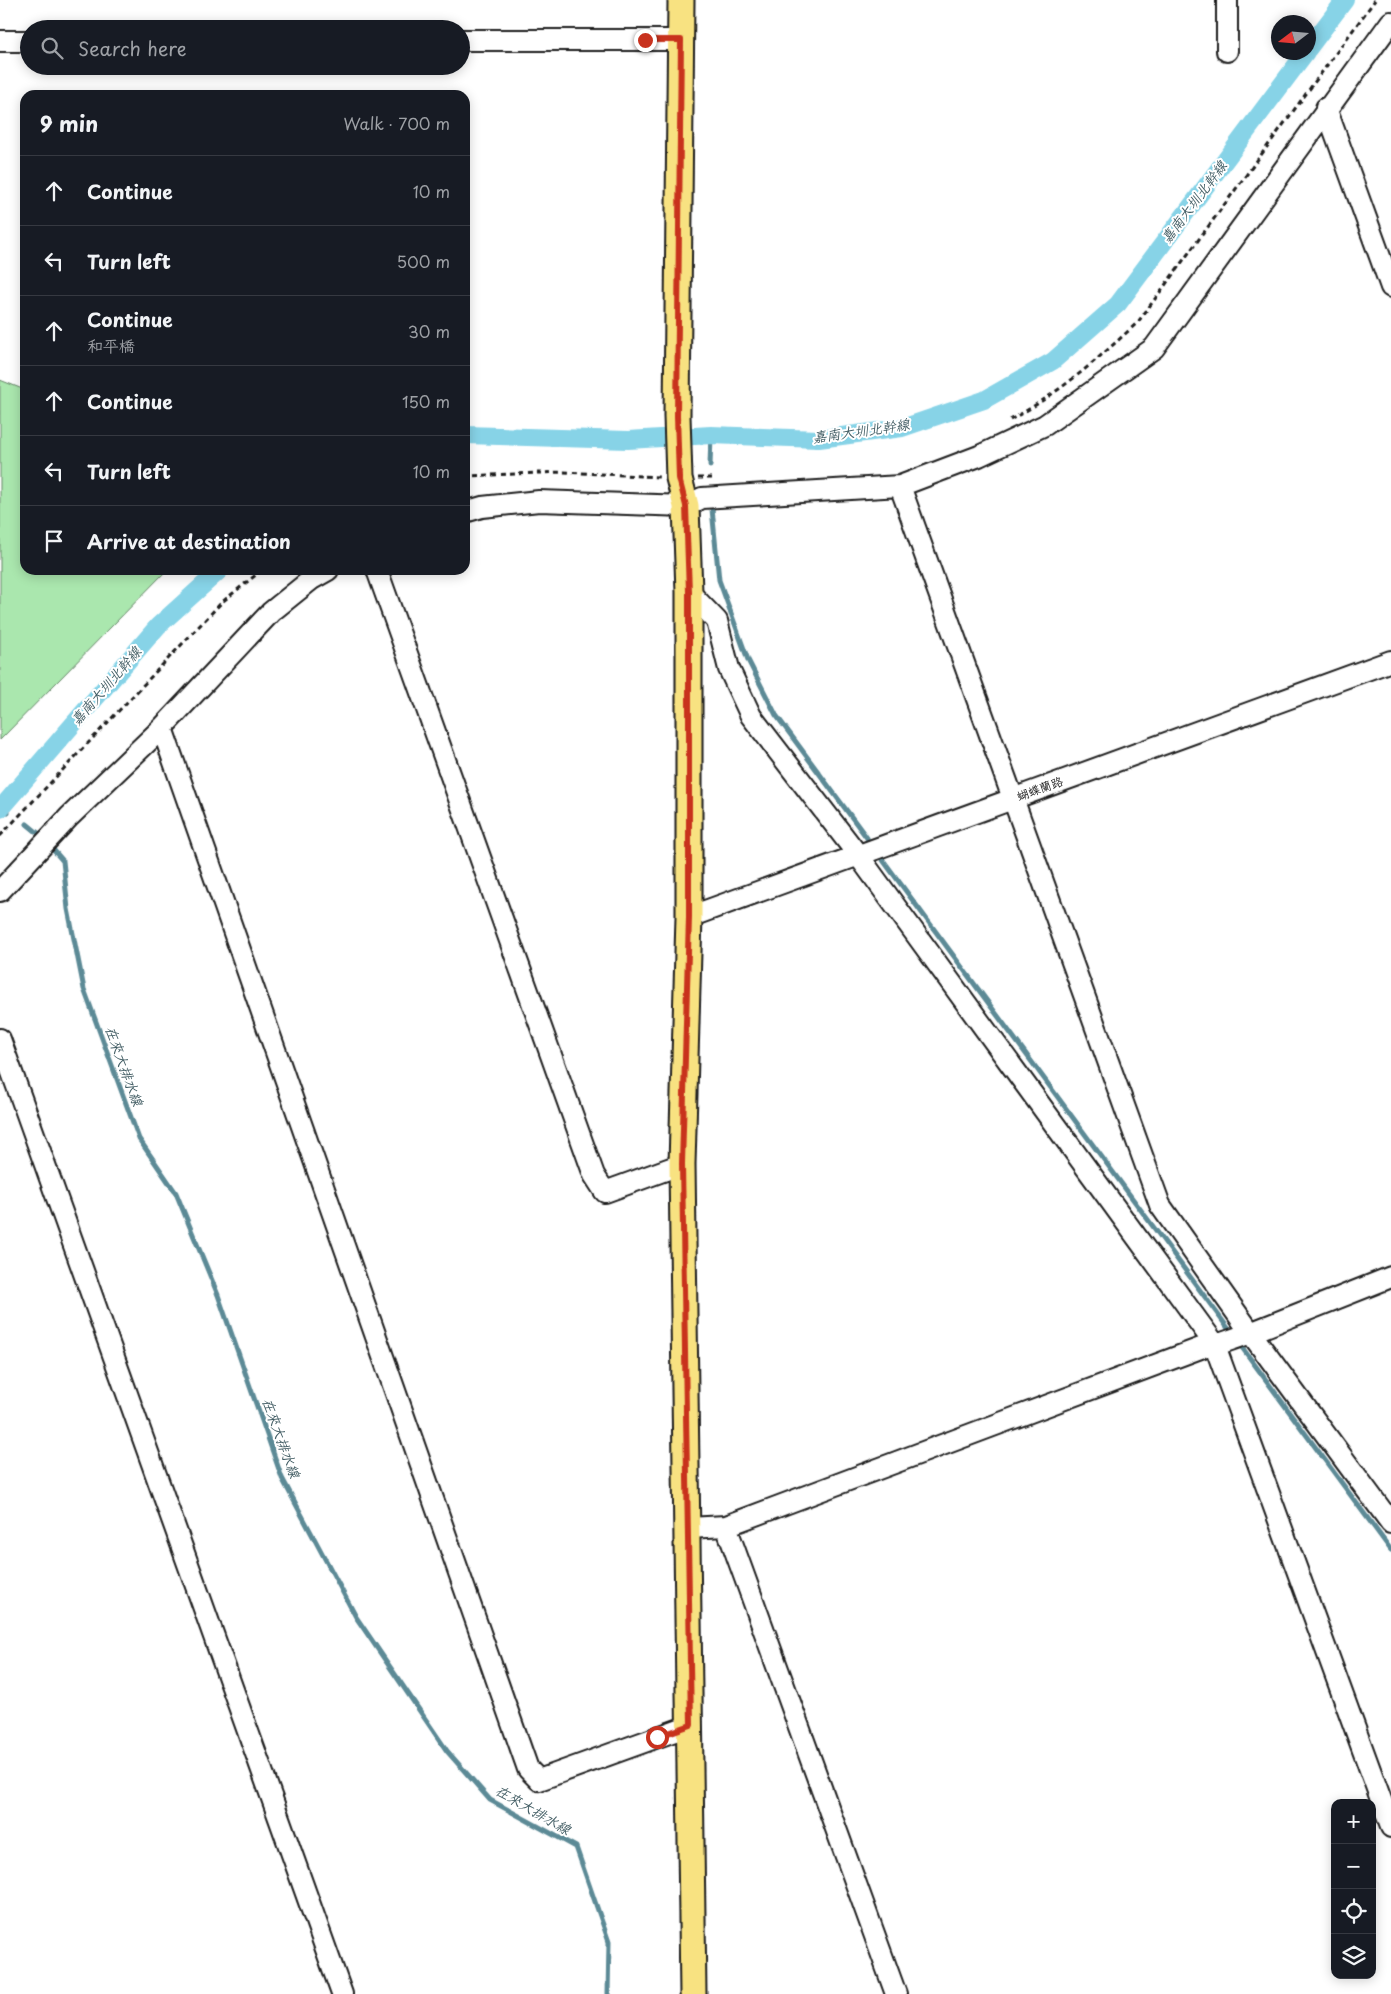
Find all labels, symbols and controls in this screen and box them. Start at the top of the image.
north arrow [1271,15,1316,60]
search box [20,20,470,75]
route end [634,29,657,52]
icon: search [38,34,66,62]
text: Search here [78,34,187,62]
text: 9 min [40,107,98,139]
text: Walk · 700 m [343,111,450,135]
water label: 嘉南大圳北幹線 [1156,155,1232,247]
icon: ahead [40,177,68,205]
text: Continue [87,177,173,205]
text: 10 m [413,179,450,203]
icon: left [40,247,68,275]
text: Turn left [87,247,171,275]
text: 500 m [397,249,450,273]
text: Continue [87,305,173,333]
icon: ahead [40,317,68,345]
text: 30 m [408,319,450,343]
text: 和平橋 [87,333,135,357]
icon: ahead [40,387,68,415]
text: Continue [87,387,173,415]
text: 150 m [402,389,450,413]
water label: 嘉南大圳北幹線 [811,413,912,448]
icon: left [40,457,68,485]
text: Turn left [87,457,171,485]
text: 10 m [413,459,450,483]
icon: arrive [40,527,68,555]
text: Arrive at destination [87,527,291,555]
water label: 嘉南大圳北幹線 [66,641,146,730]
street label: 蝴蝶蘭路 [1014,771,1065,805]
water label: 在來大排水線 [100,1023,149,1110]
water label: 在來大排水線 [257,1395,306,1482]
route start [646,1726,669,1749]
water label: 在來大排水線 [492,1779,576,1840]
map controls [1331,1799,1376,1979]
button: + [1331,1799,1376,1844]
button: − [1331,1844,1376,1889]
button: locate [1331,1889,1376,1934]
button: layers [1331,1934,1376,1979]

